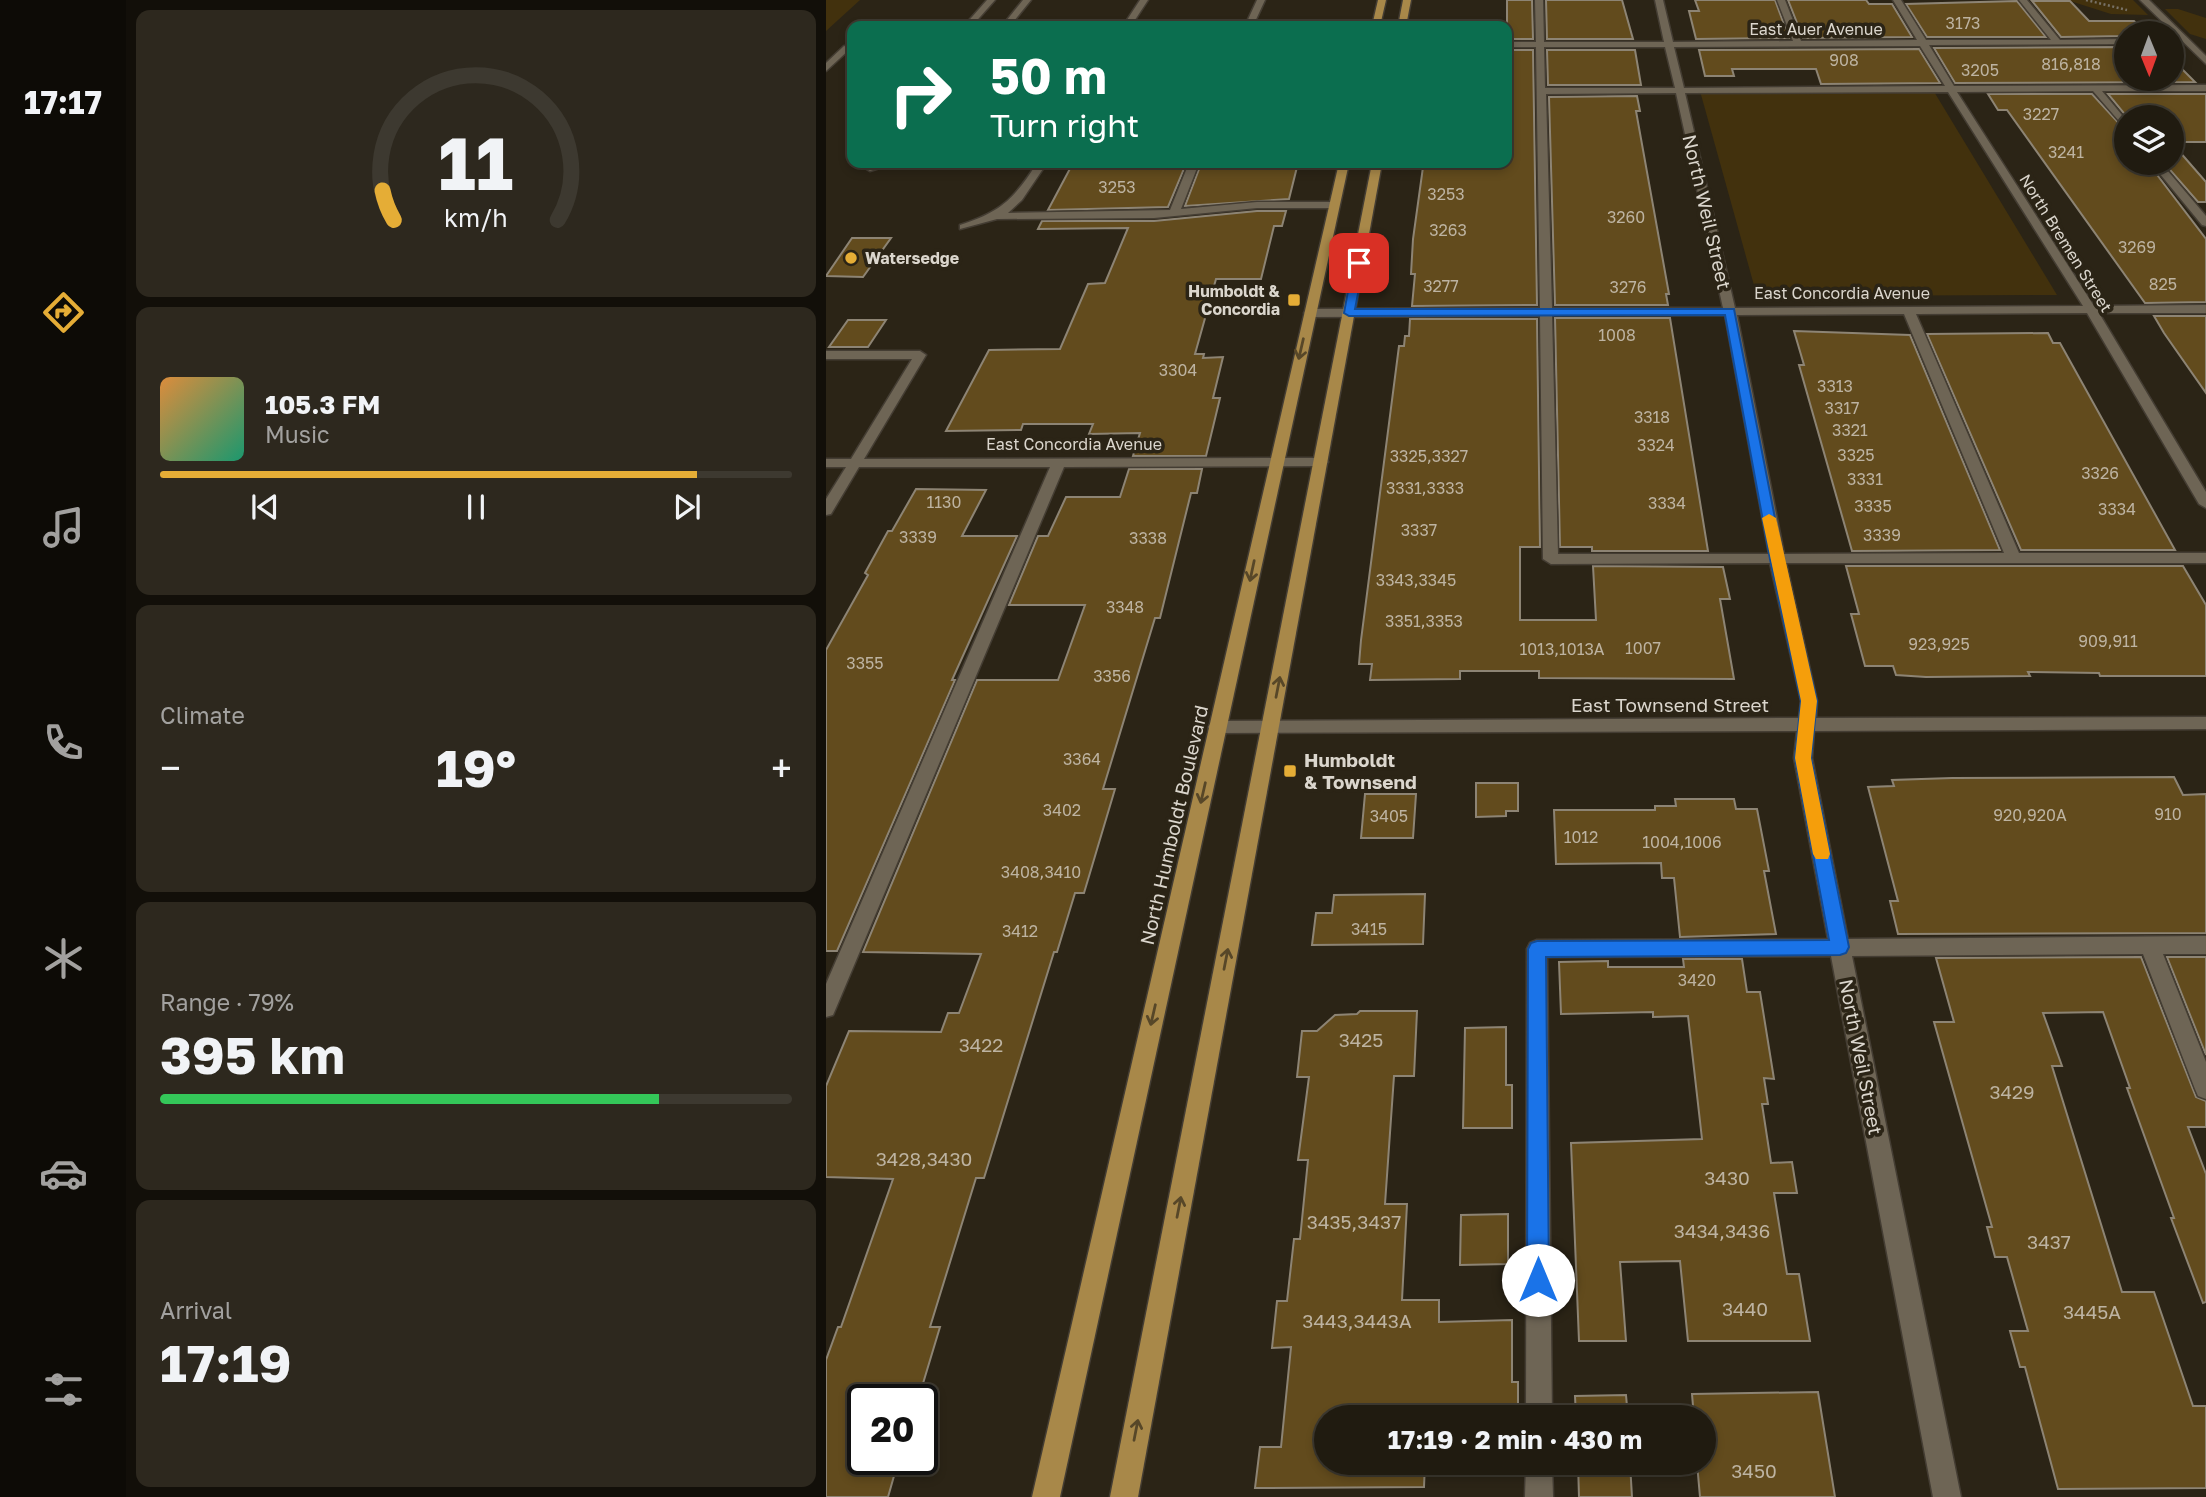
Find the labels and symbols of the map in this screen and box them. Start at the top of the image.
house number: 3173 [1946,13,1980,33]
street label: East Auer Avenue [1749,19,1883,39]
north arrow [2114,21,2184,91]
house number: 908 [1829,50,1859,70]
house number: 816,818 [2041,54,2101,74]
house number: 3205 [1961,60,1999,80]
house number: 3227 [2023,104,2059,124]
street label: North Weil Street [1678,132,1737,292]
house number: 3241 [2048,142,2084,162]
street label: North Bremen Street [2015,170,2117,316]
house number: 3253 [1098,177,1136,197]
house number: 3253 [1427,184,1465,204]
house number: 3260 [1607,207,1645,227]
house number: 3263 [1429,220,1467,240]
pin [1329,233,1389,293]
house number: 3269 [2118,237,2156,257]
place label: Watersedge [865,248,959,268]
marker: Watersedge [843,250,859,266]
house number: 825 [2149,274,2177,294]
house number: 3277 [1423,276,1459,296]
house number: 3276 [1610,277,1646,297]
place label: Humboldt & Concordia [1188,281,1281,319]
street label: East Concordia Avenue [1754,283,1930,303]
marker: Humboldt & Concordia [1286,292,1302,308]
house number: 1008 [1598,325,1636,345]
one-way arrow [1294,337,1308,360]
house number: 3304 [1159,360,1197,380]
house number: 3313 [1817,376,1853,396]
house number: 3317 [1825,398,1859,418]
house number: 3318 [1634,407,1670,427]
house number: 3321 [1832,420,1868,440]
street label: East Concordia Avenue [986,434,1162,454]
house number: 3324 [1637,435,1675,455]
house number: 3325 [1837,445,1875,465]
house number: 3325,3327 [1390,446,1468,466]
house number: 3326 [2081,463,2119,483]
house number: 3331 [1847,469,1883,489]
house number: 3331,3333 [1386,478,1464,498]
house number: 1130 [927,492,961,512]
house number: 3334 [1648,493,1686,513]
house number: 3335 [1854,496,1892,516]
house number: 3334 [2098,499,2136,519]
house number: 3337 [1401,520,1437,540]
house number: 3339 [1863,525,1901,545]
house number: 3339 [899,527,937,547]
house number: 3338 [1129,528,1167,548]
one-way arrow [1244,559,1258,582]
house number: 3343,3345 [1376,570,1456,590]
house number: 3348 [1106,597,1144,617]
house number: 3351,3353 [1385,611,1463,631]
house number: 909,911 [2078,631,2138,651]
house number: 923,925 [1908,634,1970,654]
house number: 1007 [1625,638,1661,658]
house number: 1013,1013A [1519,639,1605,659]
house number: 3355 [846,653,884,673]
house number: 3356 [1093,666,1131,686]
one-way arrow [1272,676,1285,699]
street label: East Townsend Street [1571,693,1769,716]
street label: North Humboldt Boulevard [1135,703,1212,947]
place label: Humboldt & Townsend [1304,748,1417,793]
house number: 3364 [1063,749,1101,769]
marker: Humboldt & Townsend [1282,763,1298,779]
one-way arrow [1195,781,1209,804]
house number: 3402 [1043,800,1081,820]
house number: 910 [2154,804,2182,824]
house number: 920,920A [1993,805,2067,825]
house number: 3405 [1370,806,1408,826]
house number: 1012 [1564,827,1598,847]
house number: 1004,1006 [1642,832,1722,852]
house number: 3408,3410 [1001,862,1081,882]
house number: 3415 [1351,919,1387,939]
house number: 3412 [1002,921,1038,941]
one-way arrow [1220,948,1234,971]
house number: 3420 [1678,970,1716,990]
street label: North Weil Street [1835,977,1888,1137]
one-way arrow [1146,1003,1160,1026]
house number: 3425 [1339,1028,1383,1051]
house number: 3422 [959,1033,1003,1056]
house number: 3429 [1989,1080,2035,1103]
house number: 3428,3430 [876,1147,972,1170]
house number: 3430 [1704,1166,1750,1189]
one-way arrow [1173,1196,1186,1218]
house number: 3435,3437 [1307,1210,1401,1233]
house number: 3434,3436 [1674,1219,1770,1242]
house number: 3437 [2027,1230,2071,1253]
position arrow [1501,1243,1575,1317]
house number: 3440 [1722,1297,1768,1320]
house number: 3445A [2063,1300,2121,1323]
house number: 3443,3443A [1302,1309,1412,1332]
speed limit sign: 20 [847,1384,938,1475]
one-way arrow [1130,1419,1144,1442]
house number: 3450 [1731,1459,1777,1482]

